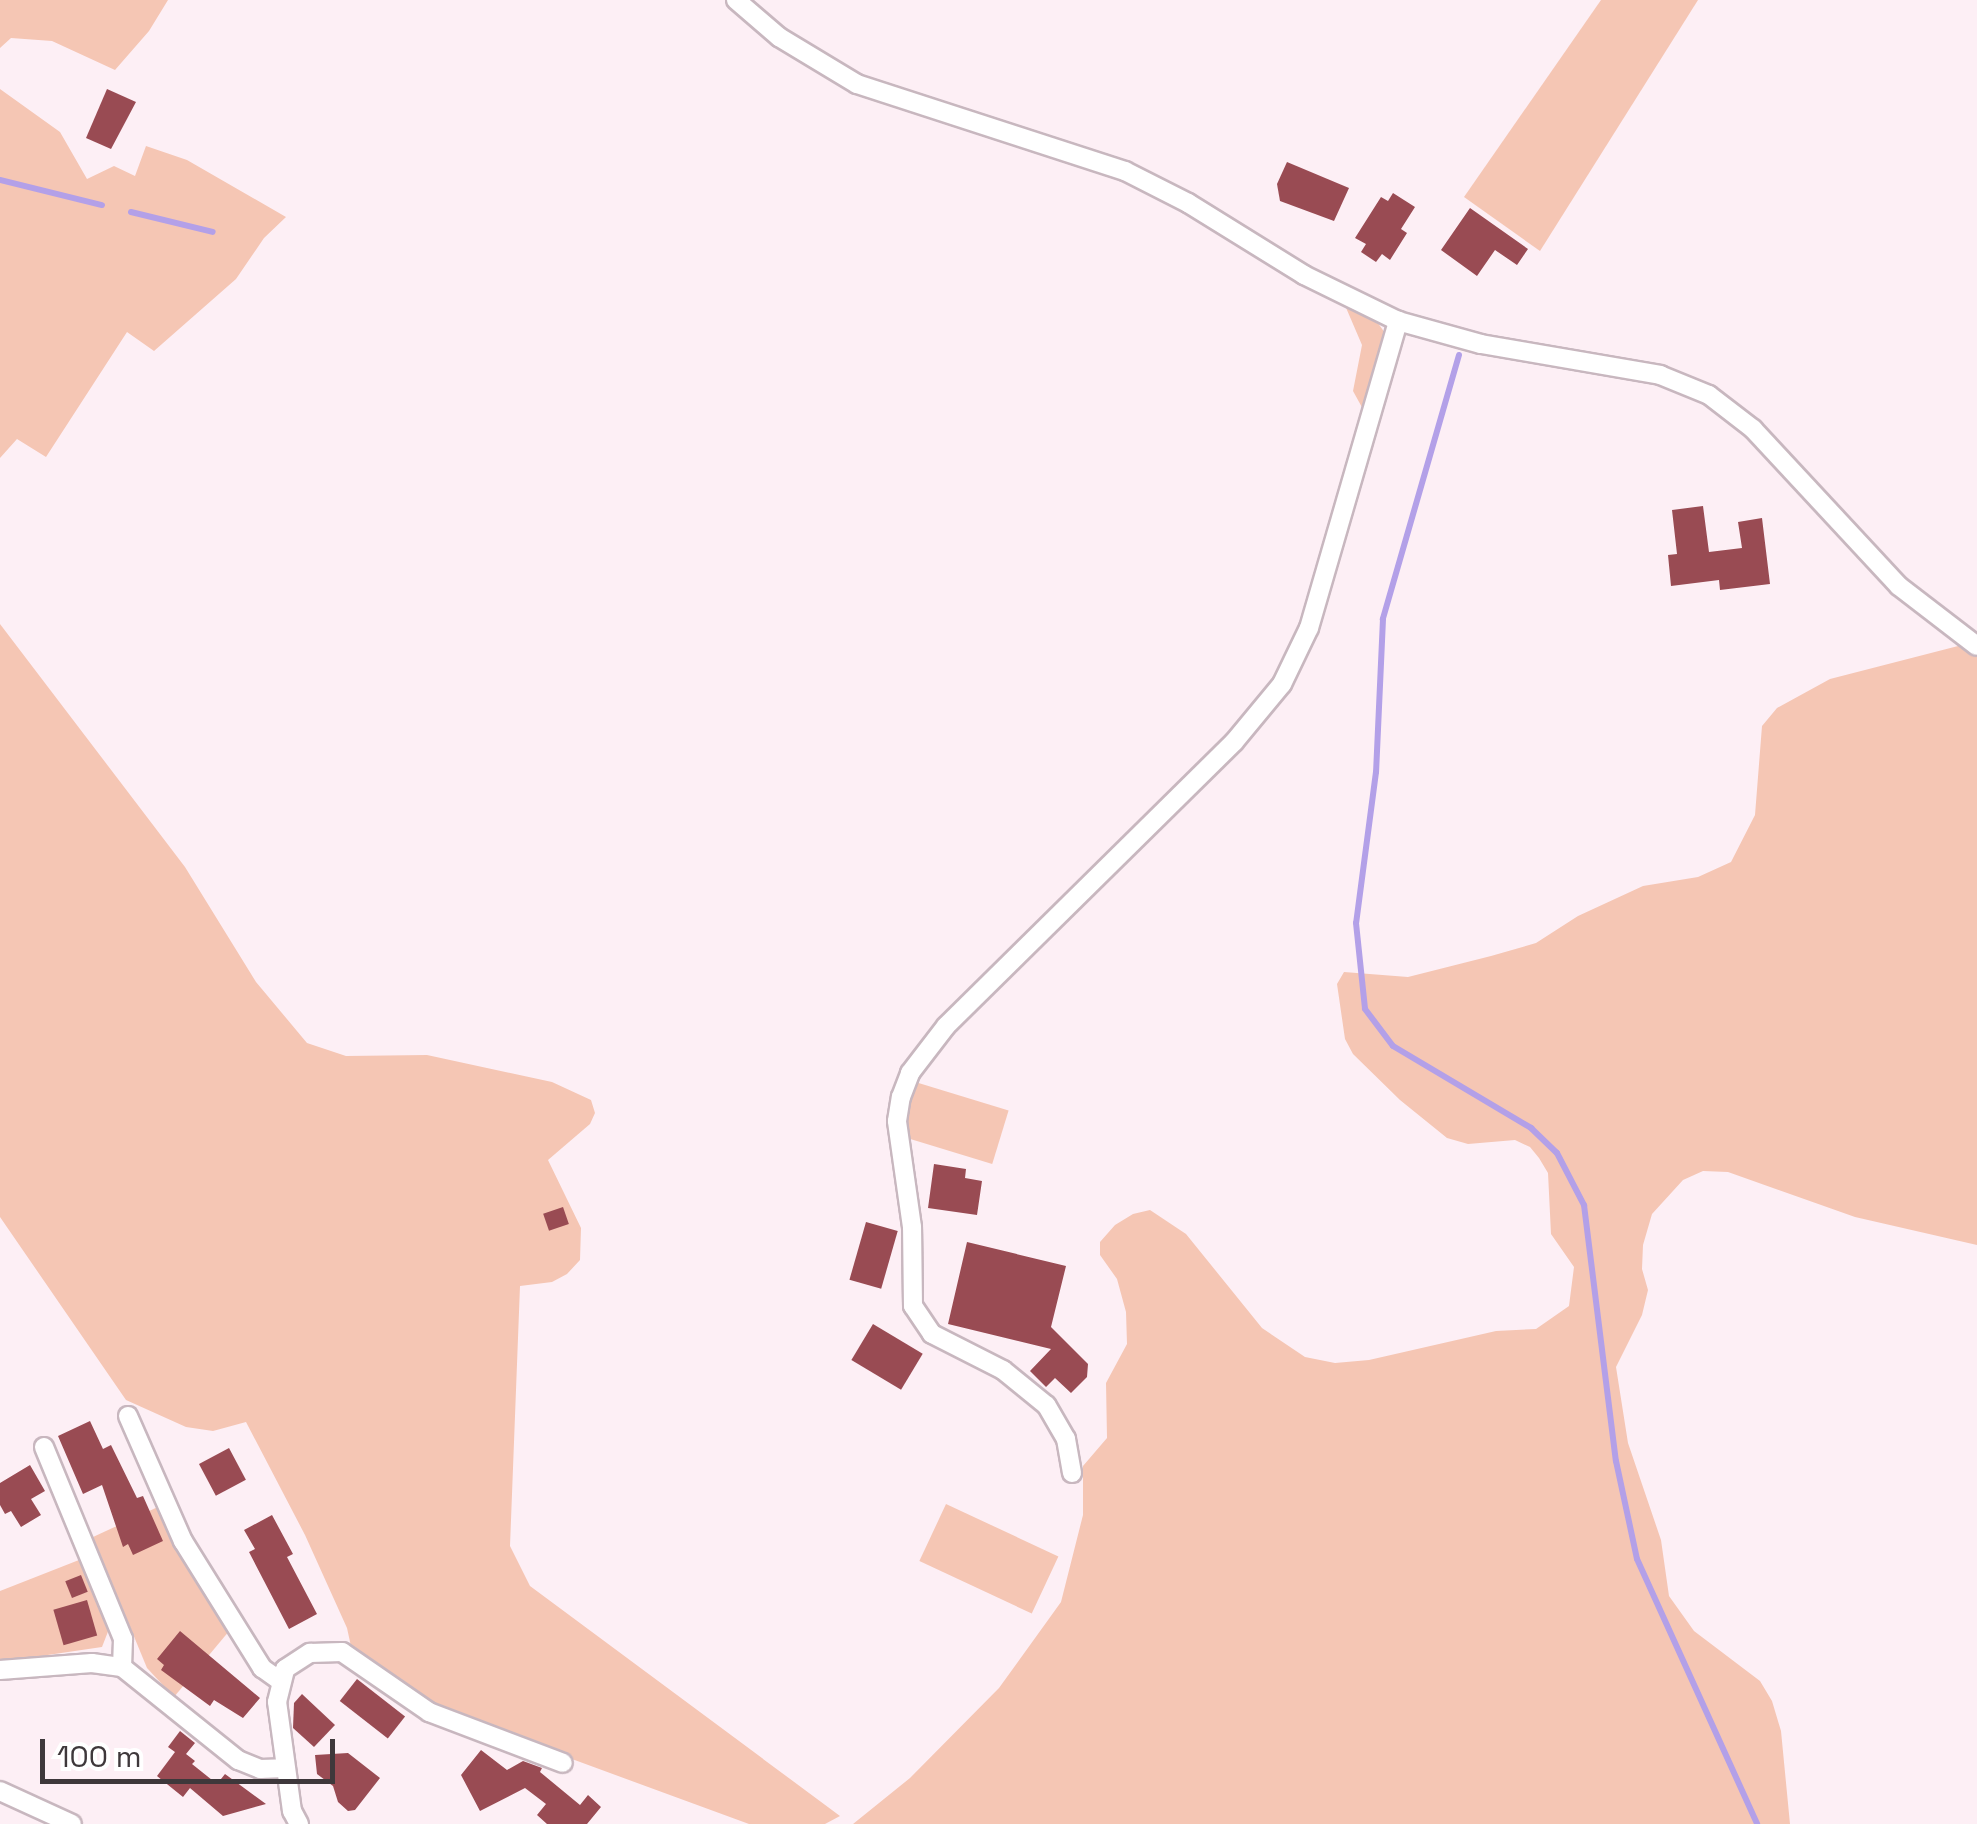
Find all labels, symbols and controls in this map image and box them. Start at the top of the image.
scale bar [45,1719,340,1781]
text: 100 m [57,1737,142,1776]

